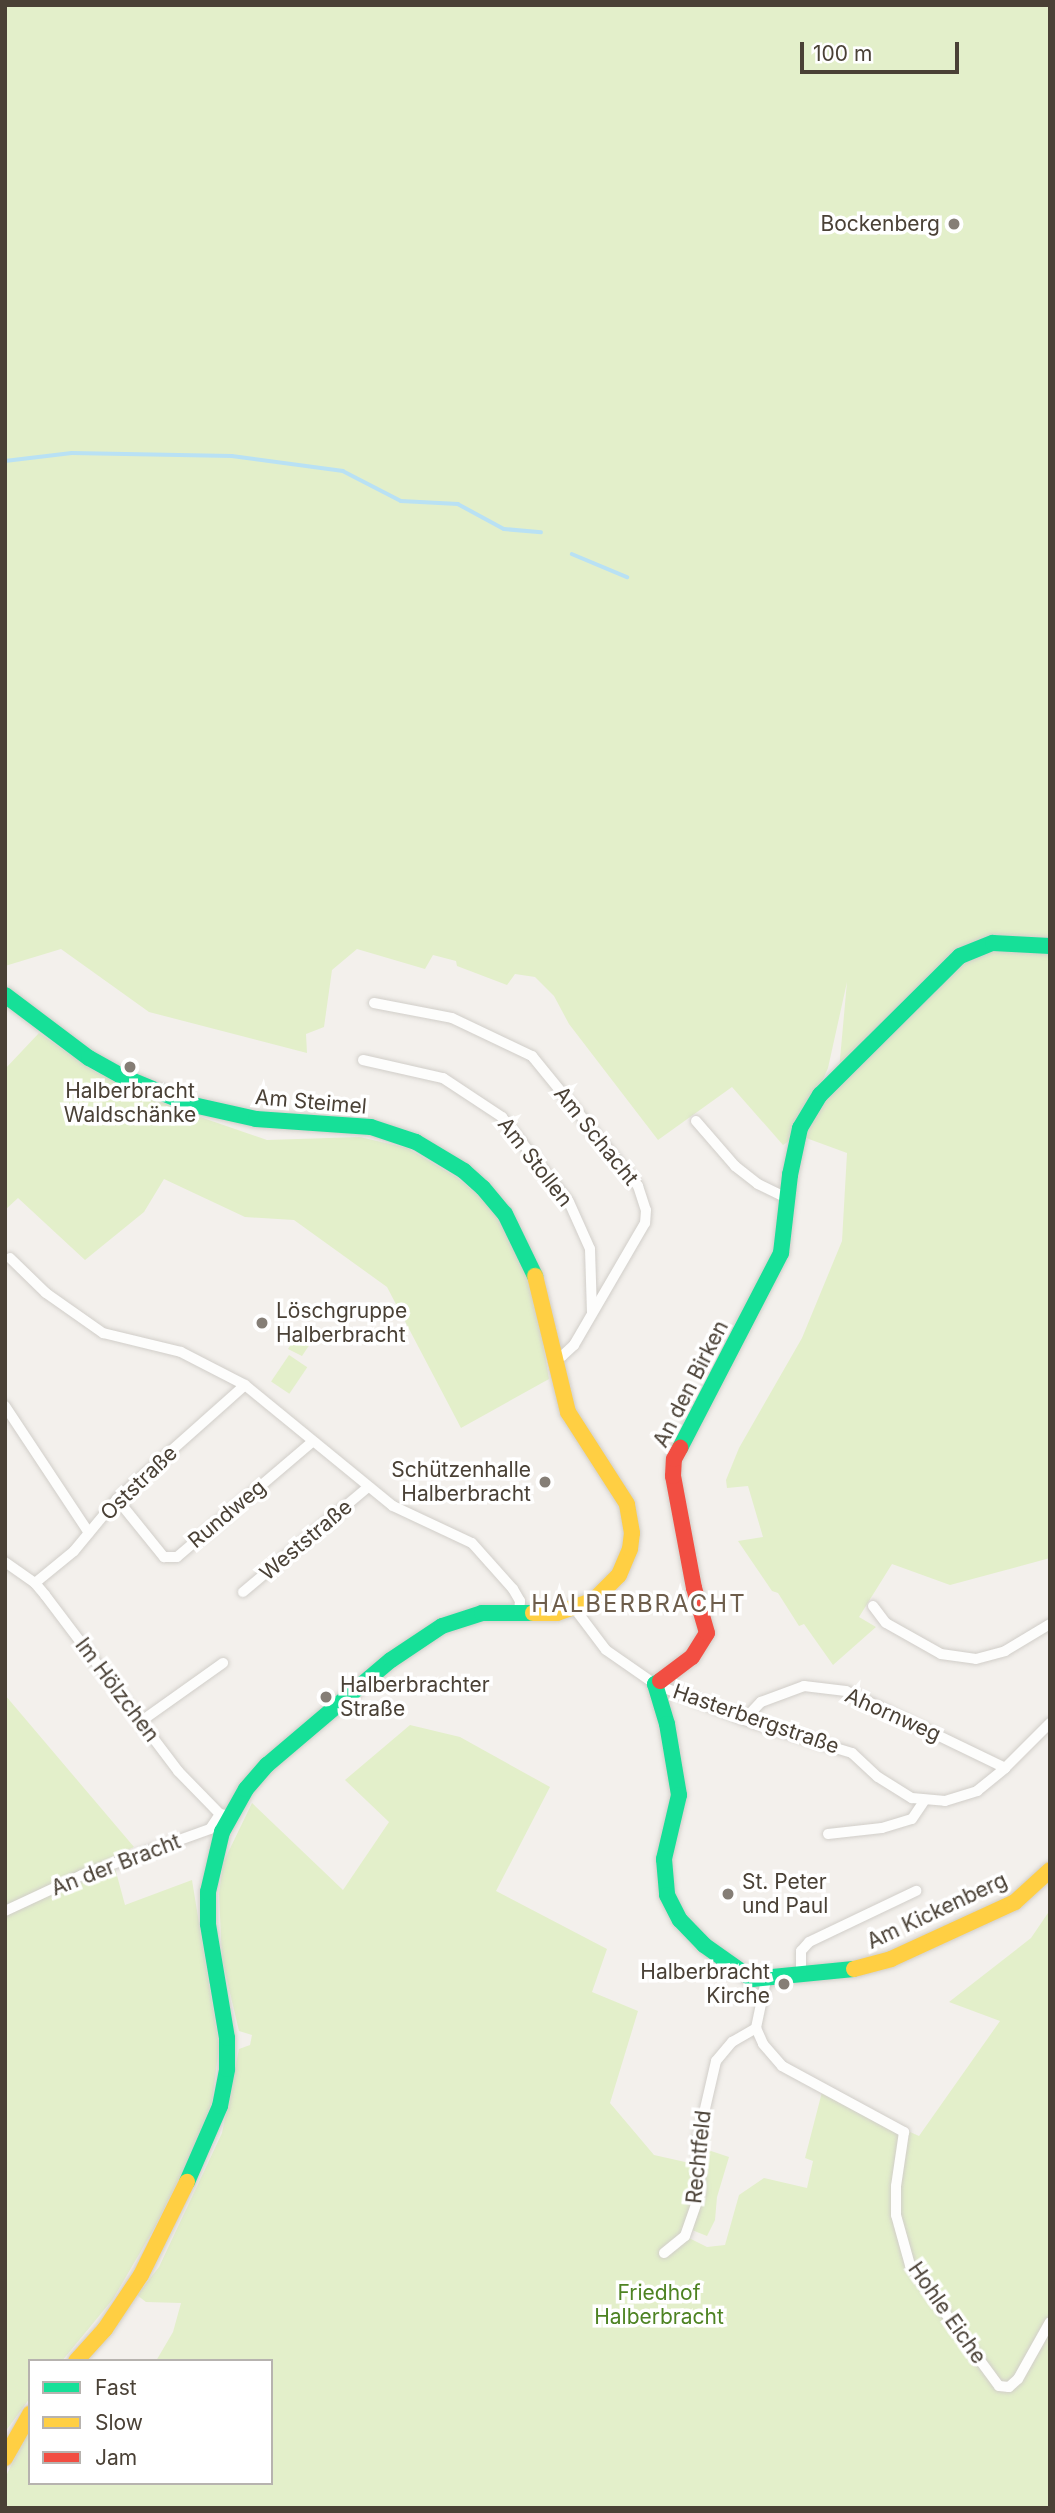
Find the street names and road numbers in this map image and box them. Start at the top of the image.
street label: Am Schacht [549,1082,643,1190]
street label: Am Steimel [254,1085,368,1119]
street label: Am Stollen [492,1112,578,1212]
street label: An den Birken [648,1316,734,1452]
street label: Oststraße [95,1440,183,1526]
street label: Rundweg [183,1474,271,1554]
street label: Weststraße [255,1494,357,1586]
street label: Im Hölzchen [70,1633,164,1747]
street label: Hasterbergstraße [670,1679,842,1759]
street label: Ahornweg [841,1683,945,1747]
street label: An der Bracht [48,1829,184,1901]
street label: Am Kickenberg [863,1868,1011,1954]
street label: Rechtfeld [682,2109,716,2205]
street label: Hohle Eiche [903,2257,991,2369]

